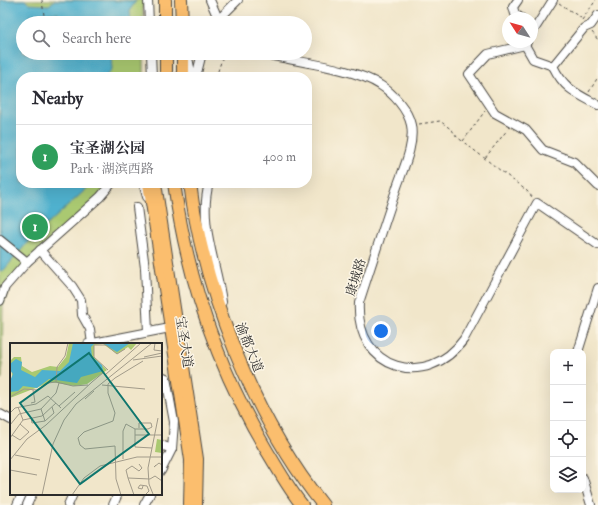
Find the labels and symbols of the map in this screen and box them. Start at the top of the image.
north arrow [502,12,538,48]
pin: 1 [22,212,48,242]
street label: 康城路 [343,256,369,298]
street label: 宝圣大道 [172,315,196,369]
street label: 渝都大道 [232,320,266,374]
your location [371,321,391,341]
inset map [10,343,162,495]

